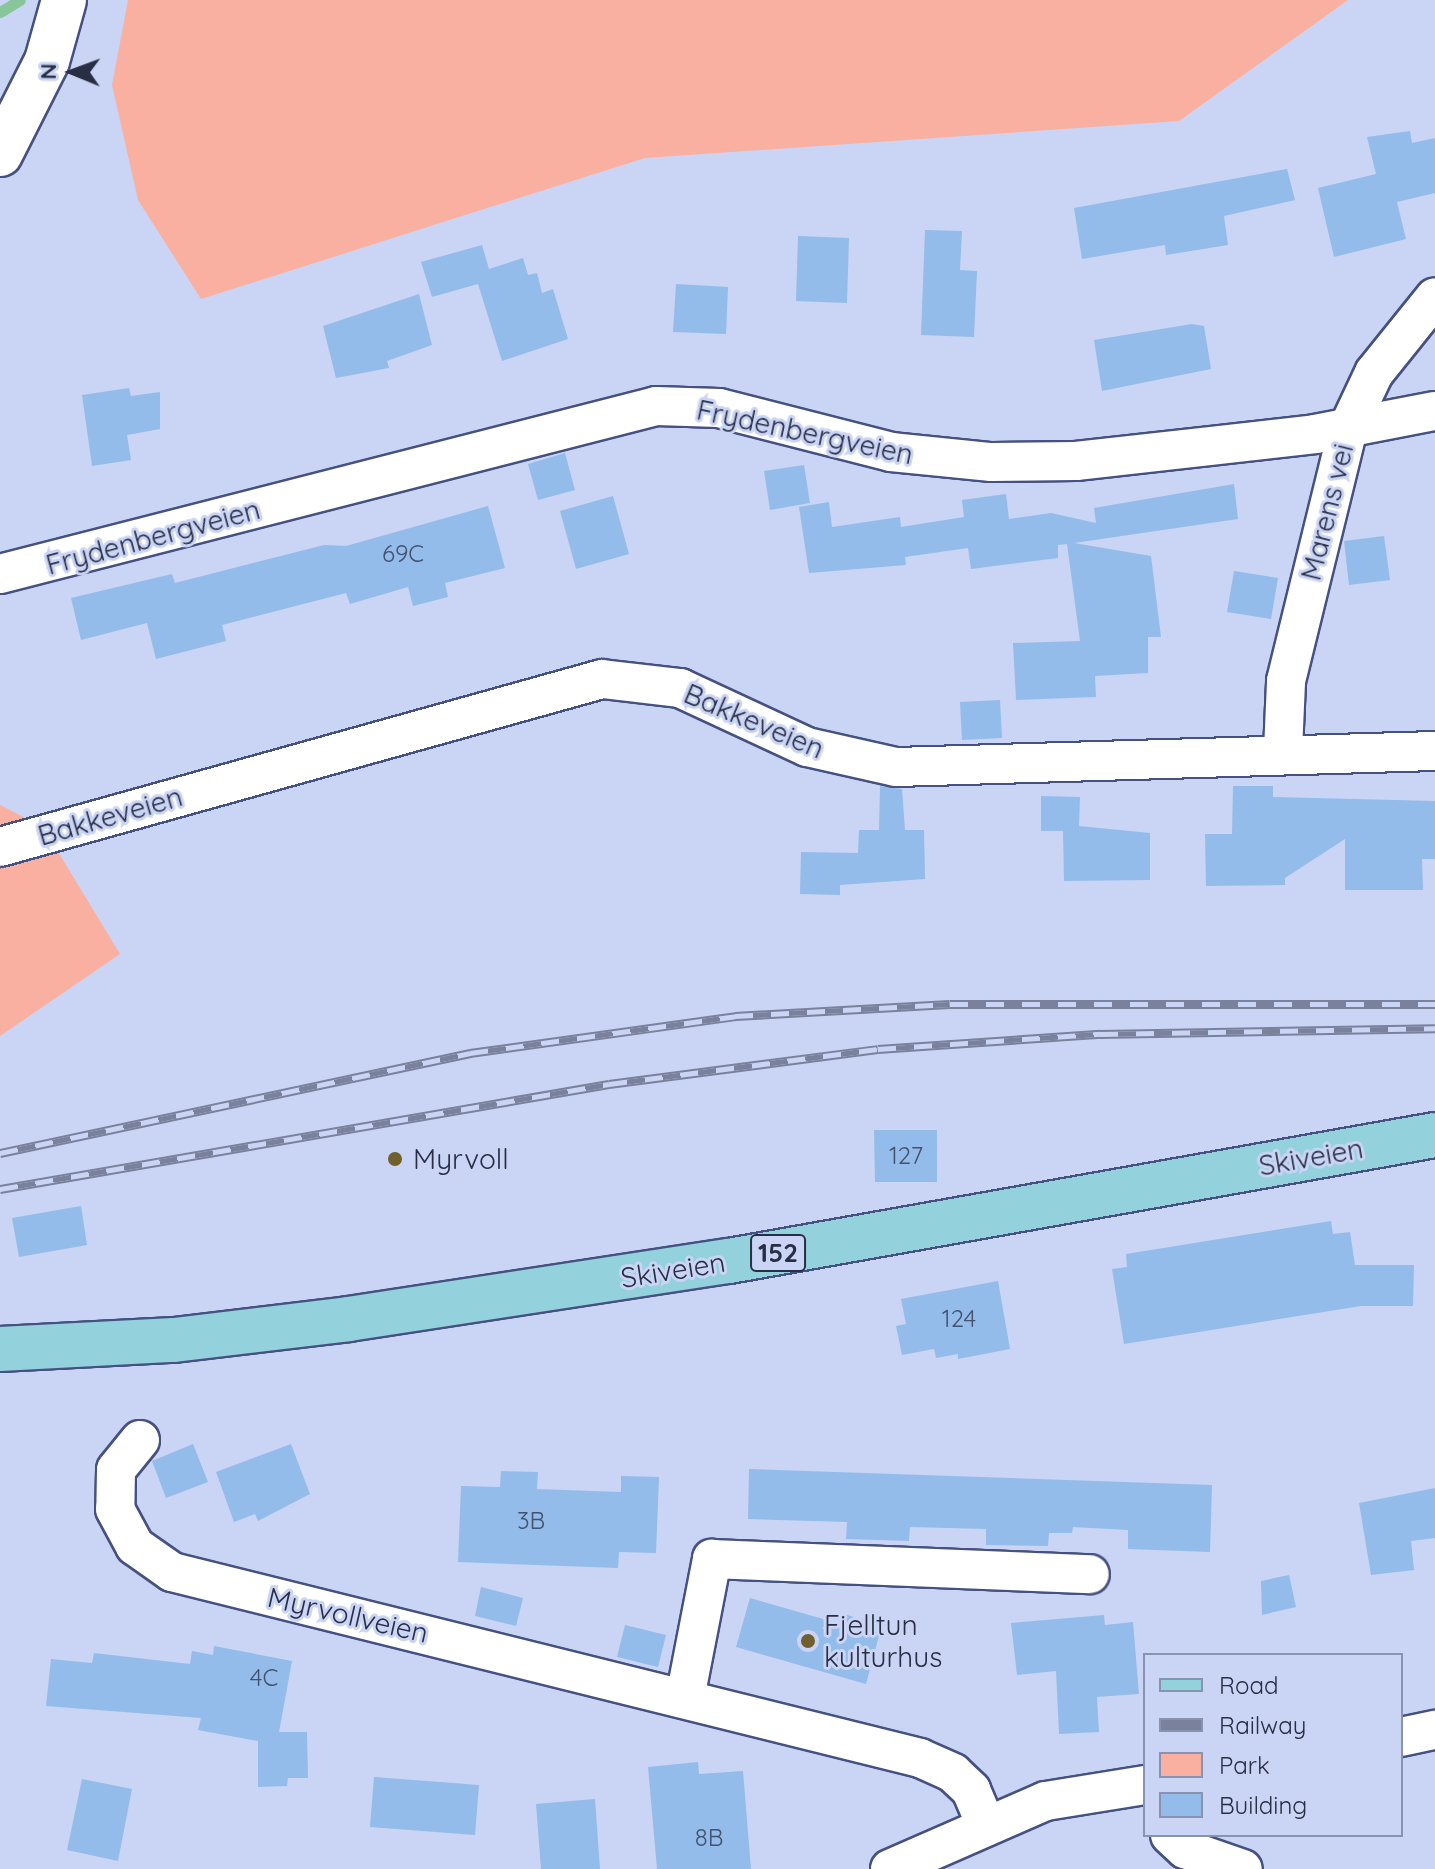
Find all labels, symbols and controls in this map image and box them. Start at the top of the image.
north arrow [32,32,112,112]
text: N [34,63,62,80]
street label: Frydenbergveien [694,393,916,471]
street label: Marens vei [1294,440,1360,584]
street label: Frydenbergveien [42,492,264,582]
house number: 69C [382,540,424,568]
street label: Bakkeveien [679,677,829,765]
street label: Bakkeveien [34,779,186,853]
street label: Skiveien [1256,1131,1366,1183]
place label: Myrvoll [413,1142,509,1176]
house number: 127 [889,1142,923,1170]
marker: Myrvoll [384,1148,406,1170]
road number: 152 [750,1231,806,1275]
street label: Skiveien [618,1245,728,1295]
house number: 124 [942,1305,976,1333]
house number: 3B [517,1507,545,1535]
street label: Myrvollveien [265,1580,431,1650]
place label: Fjelltun kulturhus [824,1608,942,1674]
marker: Fjelltun kulturhus [799,1632,817,1650]
legend [1143,1653,1403,1837]
house number: 4C [250,1664,278,1692]
text: Road [1219,1670,1279,1700]
text: Railway [1219,1710,1306,1740]
text: Park [1219,1750,1270,1780]
text: Building [1219,1790,1307,1820]
house number: 8B [695,1824,723,1852]

